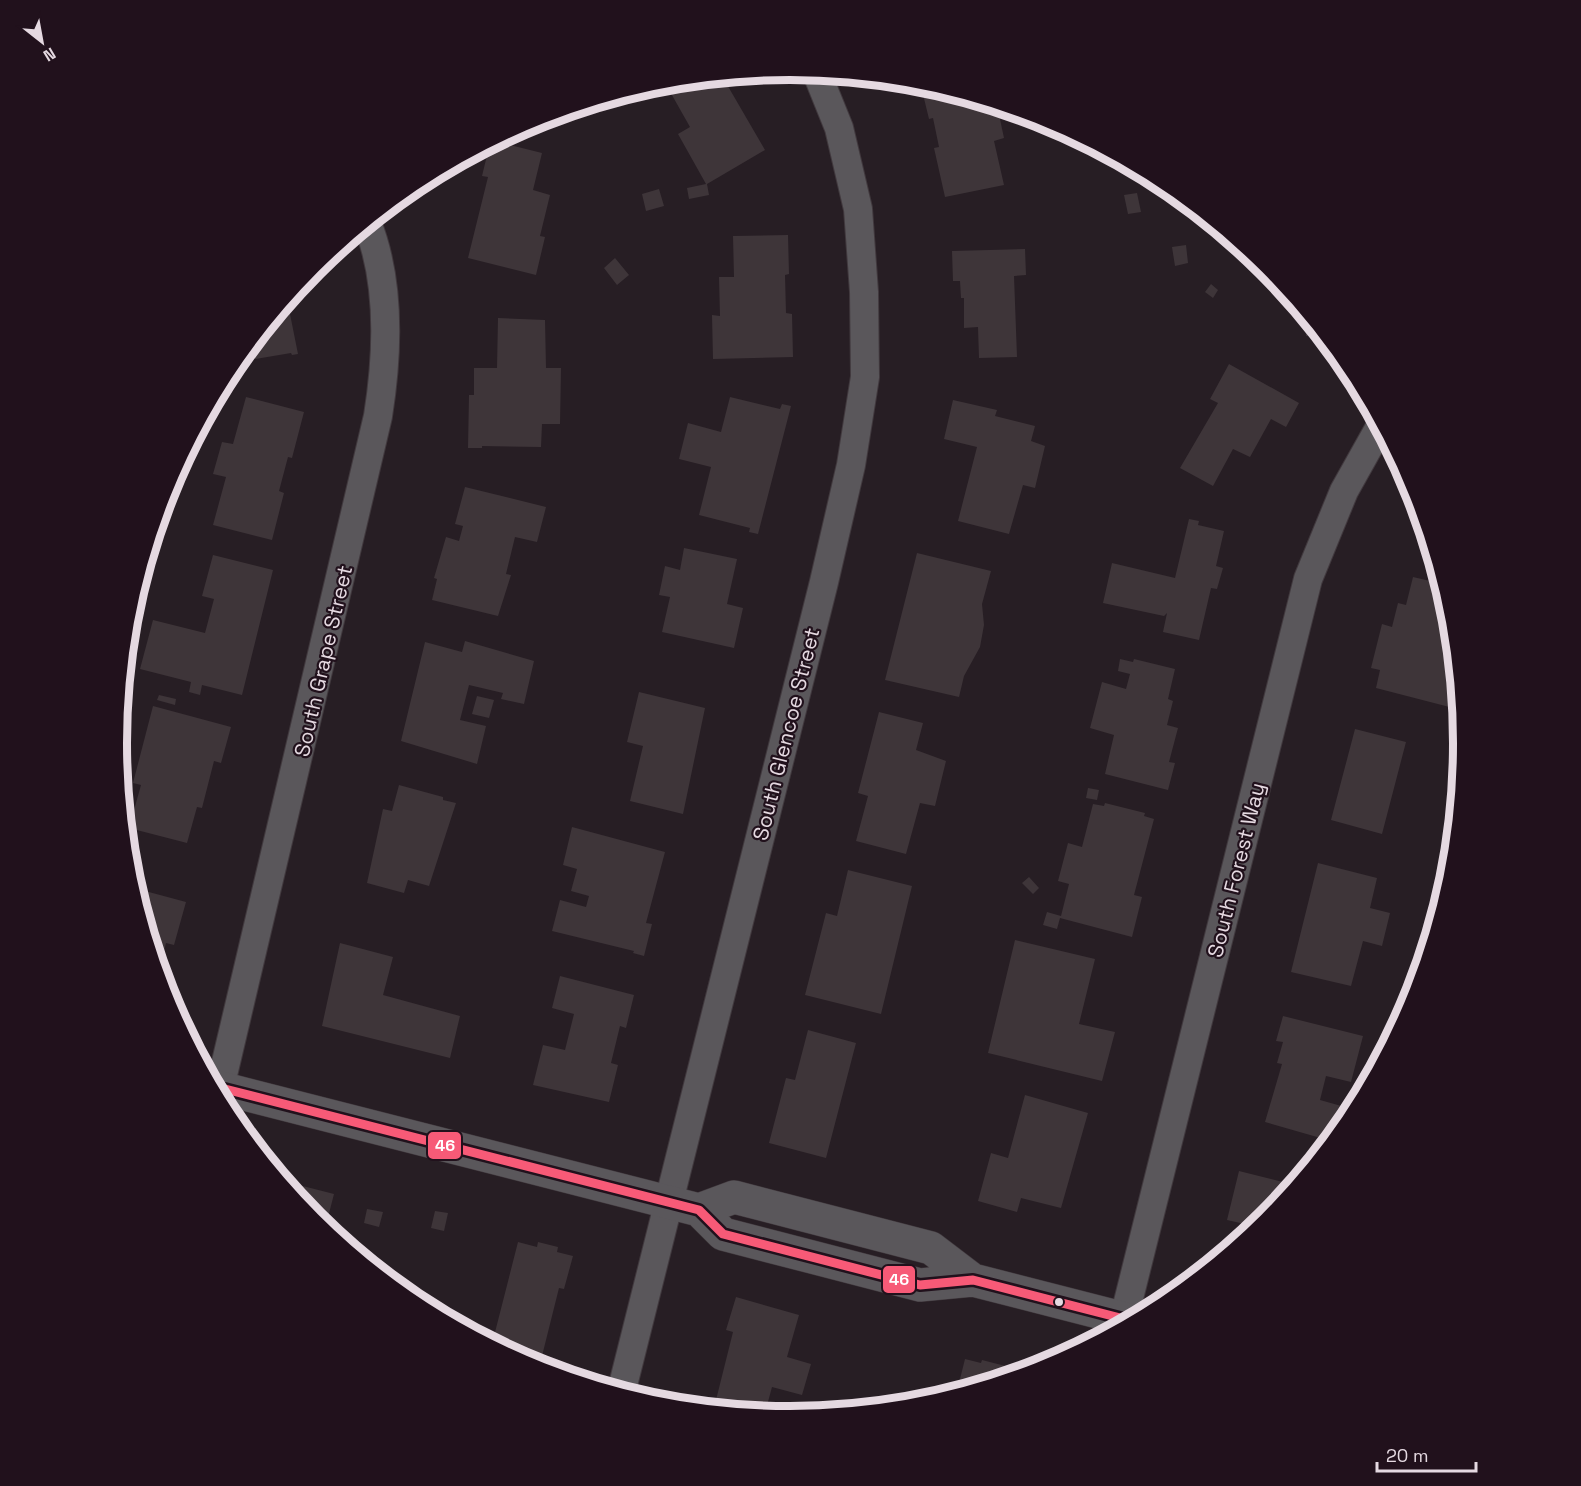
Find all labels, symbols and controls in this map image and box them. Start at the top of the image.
north arrow [12,12,72,72]
text: N [39,43,59,66]
street label: South Grape Street [288,563,358,759]
street label: South Glencoe Street [746,625,826,843]
street label: South Forest Way [1201,780,1271,960]
line badge: 46 [427,1131,462,1160]
text: 46 [435,1135,455,1156]
line badge: 46 [882,1265,916,1294]
text: 46 [889,1269,909,1290]
unlabelled marker [1053,1296,1065,1308]
scale bar [1377,1435,1476,1473]
text: 20 m [1386,1444,1429,1467]

